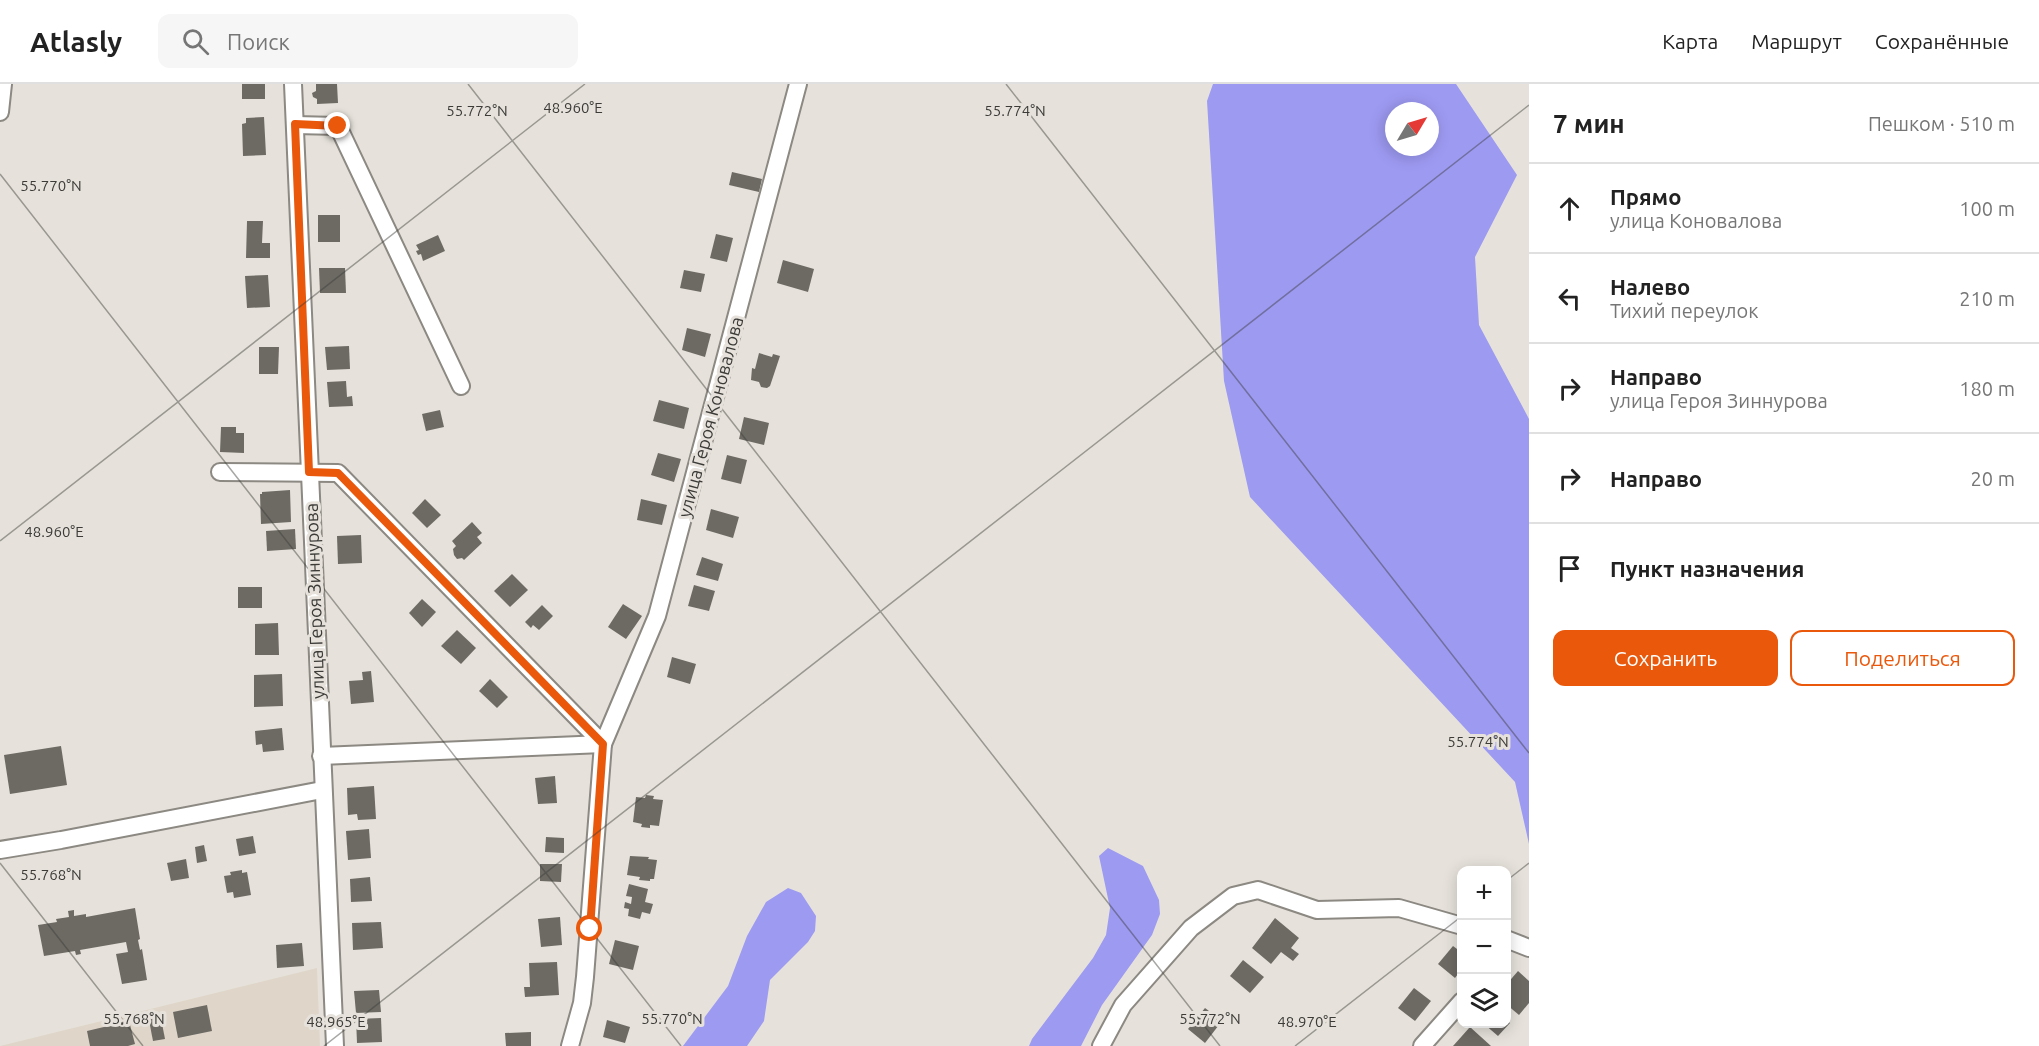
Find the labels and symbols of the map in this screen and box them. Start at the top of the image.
text: 48.960°E [543,99,603,116]
text: 55.772°N [446,102,508,119]
text: 55.774°N [984,102,1046,119]
north arrow [1385,102,1439,156]
route end [324,112,350,138]
text: 55.770°N [20,177,82,194]
street label: улица Героя Коновалова [674,314,746,520]
street label: улица Героя Зиннурова [301,503,327,699]
text: 48.960°E [24,523,84,540]
text: 55.774°N [1447,733,1509,750]
text: 55.768°N [20,866,82,883]
route start [576,915,602,941]
text: 55.768°N [103,1010,165,1027]
text: 55.770°N [641,1010,703,1027]
text: 55.772°N [1179,1010,1241,1027]
text: 48.965°E [306,1013,366,1030]
text: 48.970°E [1277,1013,1337,1030]

